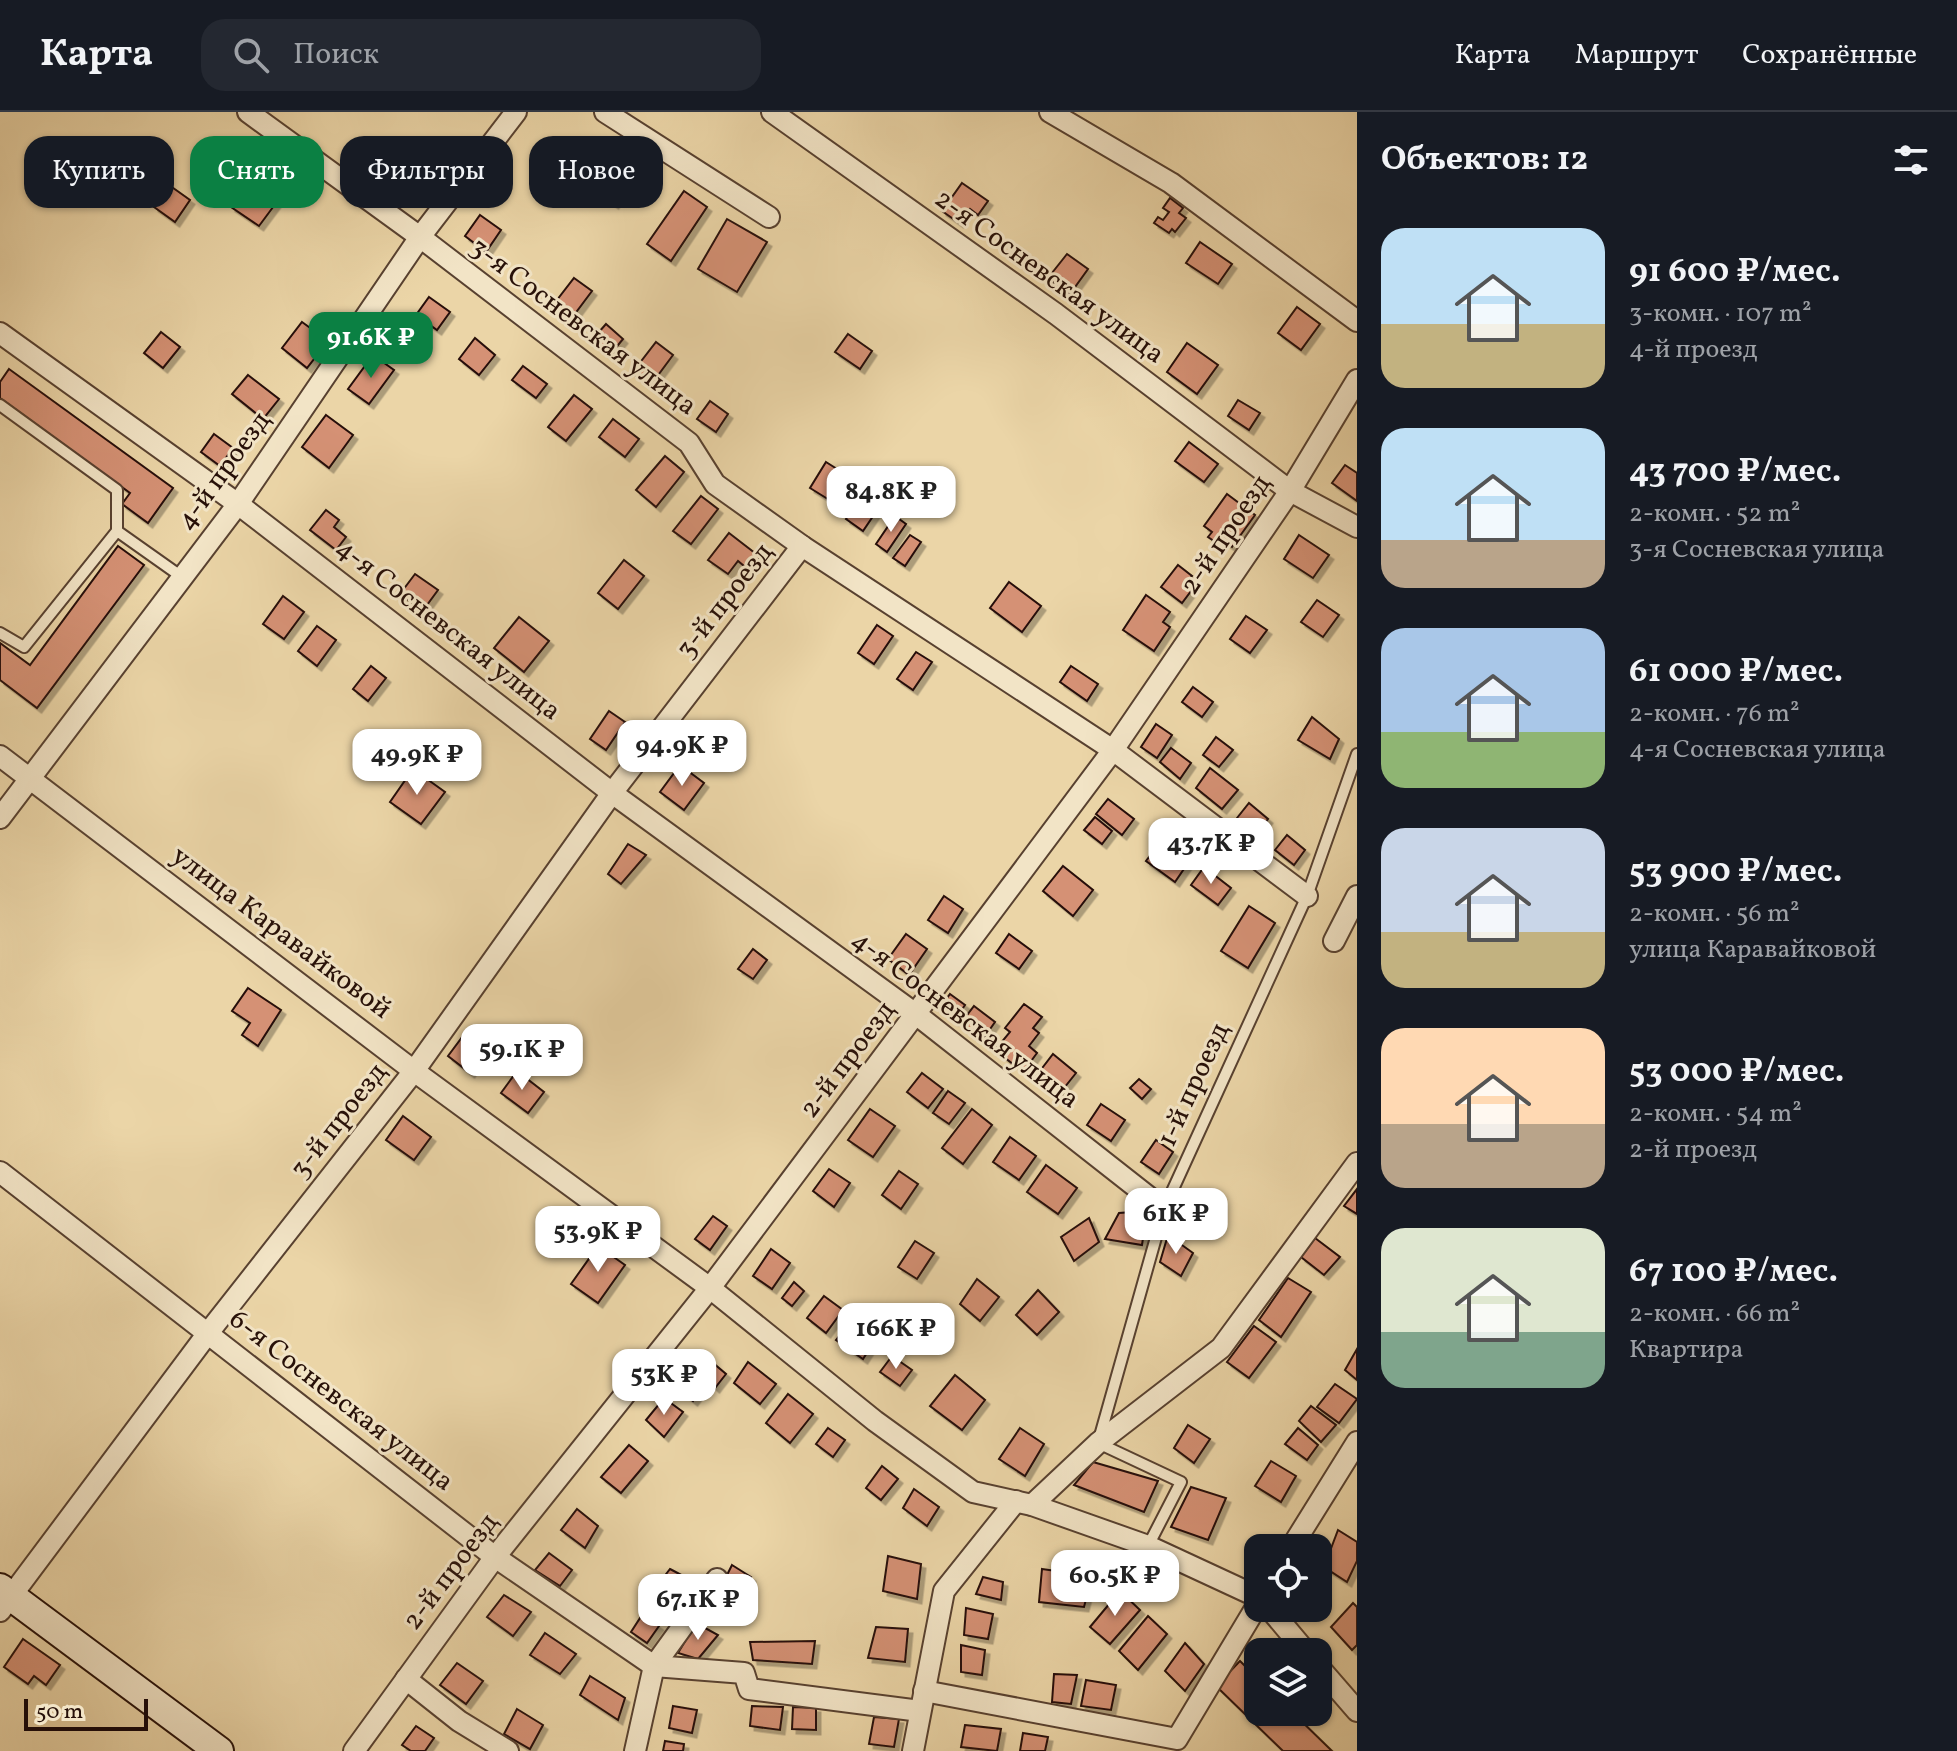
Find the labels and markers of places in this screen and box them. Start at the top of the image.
pin: 91.6K ₽ [297,312,445,380]
pin: 84.8K ₽ [817,466,965,534]
pin: 94.9K ₽ [608,720,756,788]
pin: 49.9K ₽ [343,729,491,797]
pin: 43.7K ₽ [1137,818,1285,886]
pin: 59.1K ₽ [448,1024,596,1092]
pin: 61K ₽ [1120,1188,1232,1256]
pin: 53.9K ₽ [524,1206,672,1274]
pin: 166K ₽ [831,1303,961,1371]
pin: 53K ₽ [608,1349,720,1417]
pin: 60.5K ₽ [1041,1550,1189,1618]
pin: 67.1K ₽ [624,1574,772,1642]

